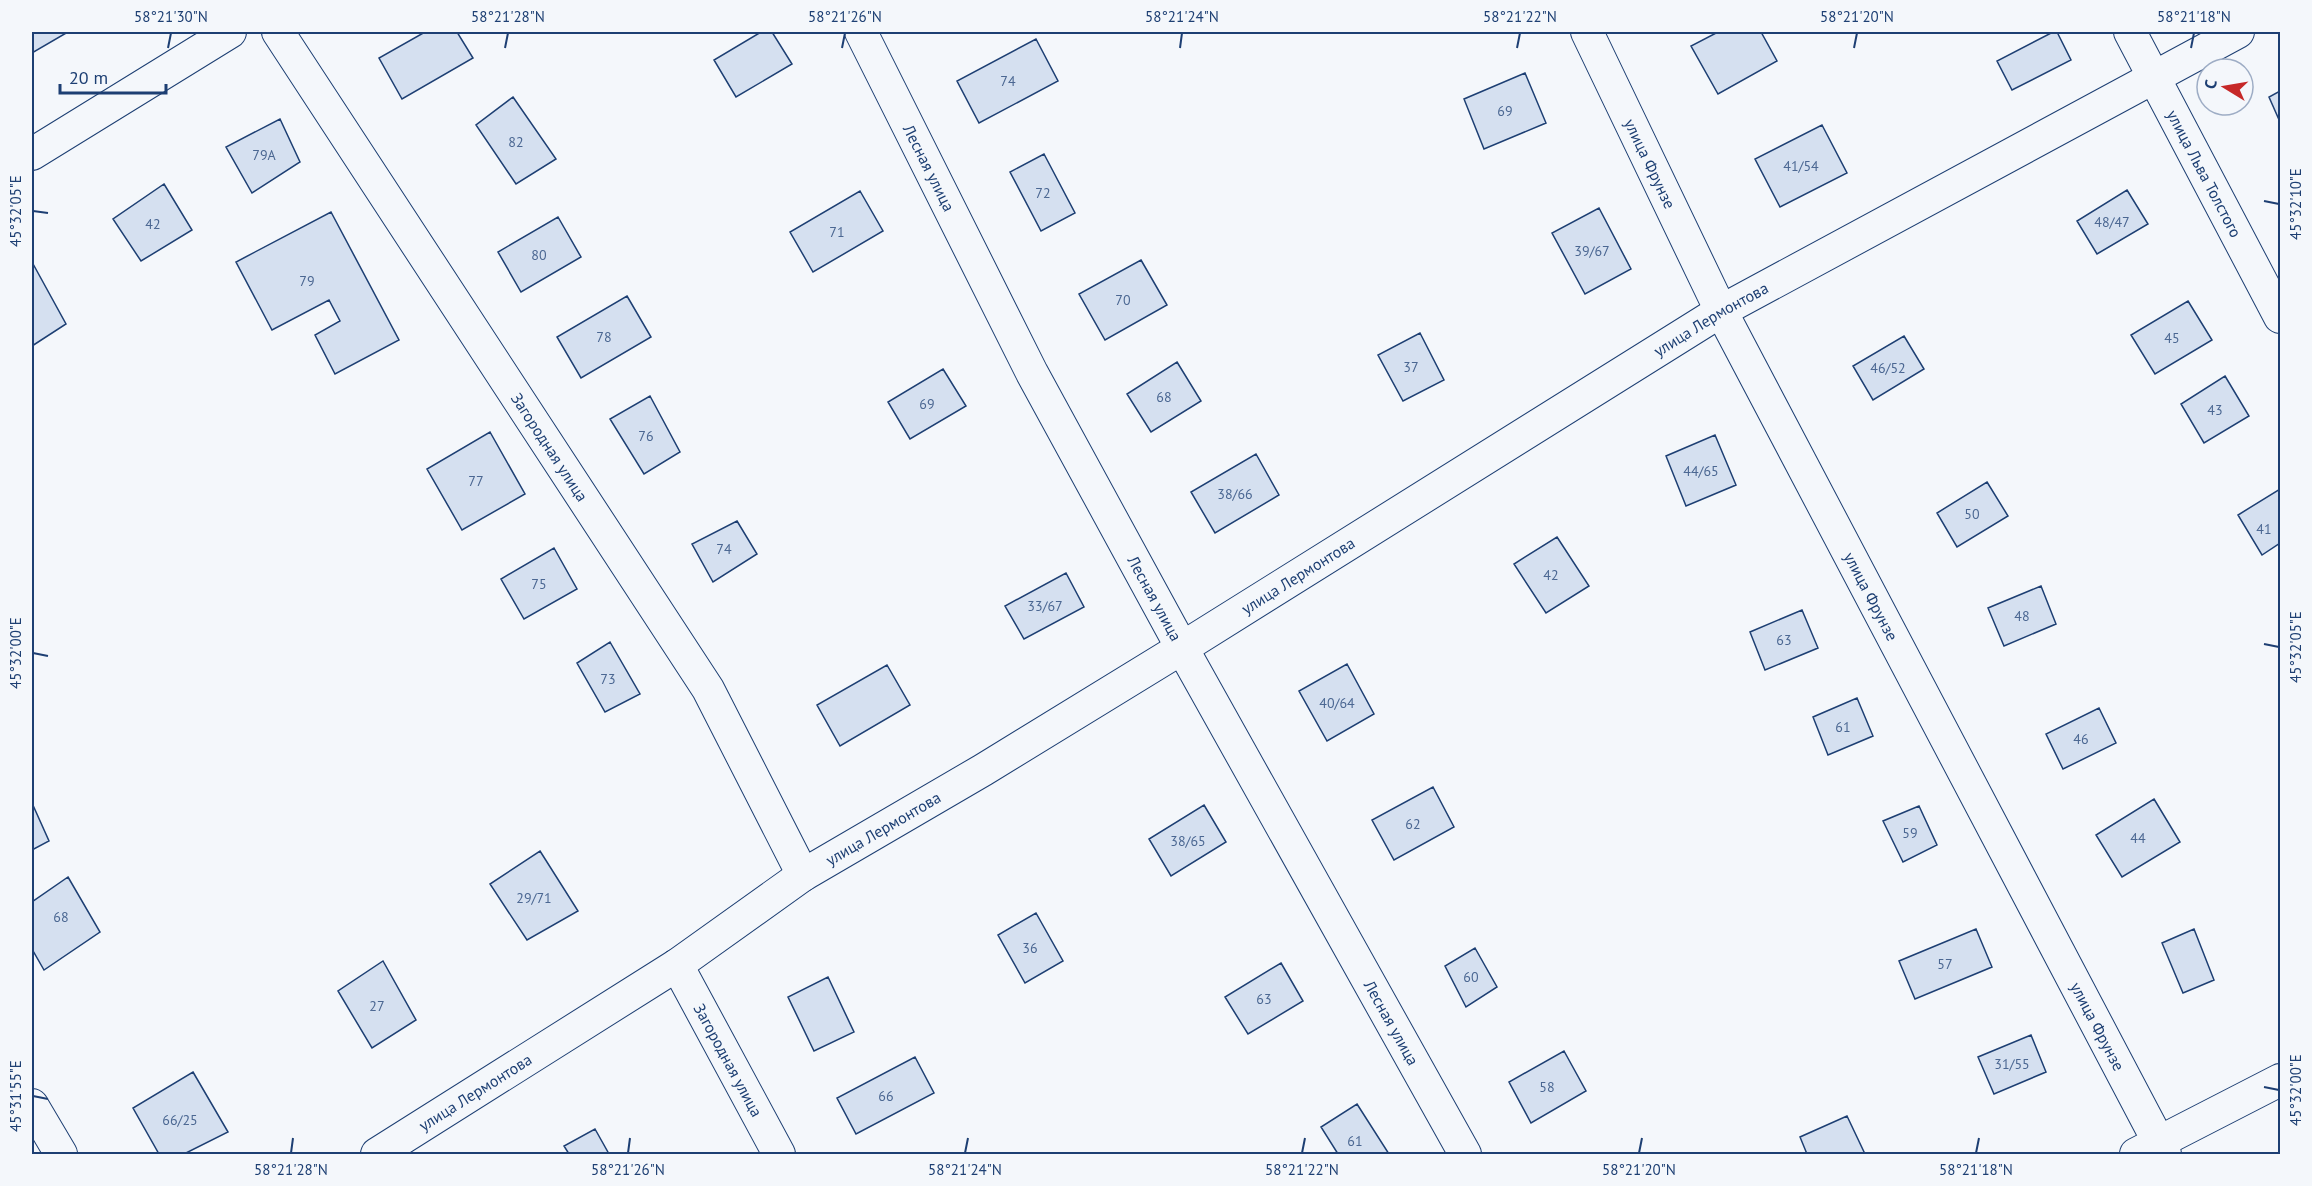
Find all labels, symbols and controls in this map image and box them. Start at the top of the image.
text: 58°21'30"N [134,7,208,26]
text: 58°21'28"N [471,7,545,26]
text: 58°21'26"N [808,7,882,26]
text: 58°21'24"N [1145,7,1219,26]
text: 58°21'22"N [1483,7,1557,26]
text: 58°21'20"N [1820,7,1894,26]
text: 58°21'18"N [2157,7,2231,26]
scale bar [60,57,166,95]
north arrow [2195,57,2255,117]
text: 20 m [69,66,108,89]
house number: 74 [1000,72,1016,90]
text: С [2200,78,2221,90]
house number: 69 [1497,102,1513,120]
street label: улица Льва Толстого [2163,106,2246,241]
street label: улица Фрунзе [1620,115,1680,212]
street label: Лесная улица [899,120,959,215]
house number: 82 [508,133,524,151]
house number: 79А [252,146,277,164]
house number: 41/54 [1783,157,1819,175]
text: 45°32'10"E [2286,168,2305,240]
text: 45°32'05"E [6,175,25,247]
house number: 72 [1035,184,1051,202]
house number: 48/47 [2094,213,2130,231]
house number: 42 [145,215,161,233]
house number: 71 [829,223,845,241]
house number: 39/67 [1574,242,1610,260]
house number: 80 [531,246,547,264]
house number: 79 [299,272,315,290]
street label: улица Лермонтова [1650,277,1772,361]
house number: 70 [1115,291,1131,309]
house number: 78 [596,328,612,346]
house number: 45 [2164,329,2180,347]
house number: 37 [1403,358,1419,376]
house number: 46/52 [1870,359,1906,377]
house number: 68 [1156,388,1172,406]
street label: Загородная улица [507,389,592,505]
house number: 69 [919,395,935,413]
house number: 43 [2207,401,2223,419]
house number: 76 [638,427,654,445]
house number: 44/65 [1683,462,1719,480]
house number: 77 [468,472,484,490]
house number: 38/66 [1217,485,1253,503]
house number: 50 [1964,505,1980,523]
house number: 41 [2256,520,2272,538]
street label: улица Лермонтова [1238,533,1358,618]
house number: 74 [716,540,732,558]
street label: улица Фрунзе [1840,549,1903,644]
street label: Лесная улица [1123,551,1186,644]
house number: 42 [1543,566,1559,584]
house number: 75 [531,575,547,593]
house number: 33/67 [1027,597,1063,615]
house number: 48 [2014,607,2030,625]
text: 45°32'05"E [2286,611,2305,683]
text: 45°32'00"E [6,617,25,689]
house number: 63 [1776,631,1792,649]
house number: 73 [600,670,616,688]
house number: 40/64 [1319,694,1355,712]
house number: 61 [1835,718,1851,736]
house number: 46 [2073,730,2089,748]
street label: улица Лермонтова [822,787,944,870]
house number: 62 [1405,815,1421,833]
house number: 59 [1902,824,1918,842]
house number: 44 [2130,829,2146,847]
house number: 38/65 [1170,832,1206,850]
house number: 29/71 [516,889,552,907]
house number: 68 [53,908,69,926]
house number: 36 [1022,939,1038,957]
house number: 57 [1937,955,1953,973]
house number: 60 [1463,968,1479,986]
street label: Лесная улица [1359,976,1423,1069]
street label: улица Фрунзе [2066,979,2129,1074]
house number: 63 [1256,990,1272,1008]
house number: 27 [369,997,385,1015]
street label: Загородная улица [690,1000,767,1120]
street label: улица Лермонтова [415,1049,535,1135]
text: 45°32'00"E [2286,1054,2305,1126]
house number: 31/55 [1994,1055,2030,1073]
text: 45°31'55"E [6,1060,25,1132]
house number: 58 [1539,1078,1555,1096]
house number: 66 [878,1087,894,1105]
house number: 66/25 [162,1111,198,1129]
house number: 61 [1347,1132,1363,1150]
text: 58°21'28"N [254,1160,328,1179]
text: 58°21'26"N [591,1160,665,1179]
text: 58°21'24"N [928,1160,1002,1179]
text: 58°21'22"N [1265,1160,1339,1179]
text: 58°21'20"N [1602,1160,1676,1179]
text: 58°21'18"N [1939,1160,2013,1179]

